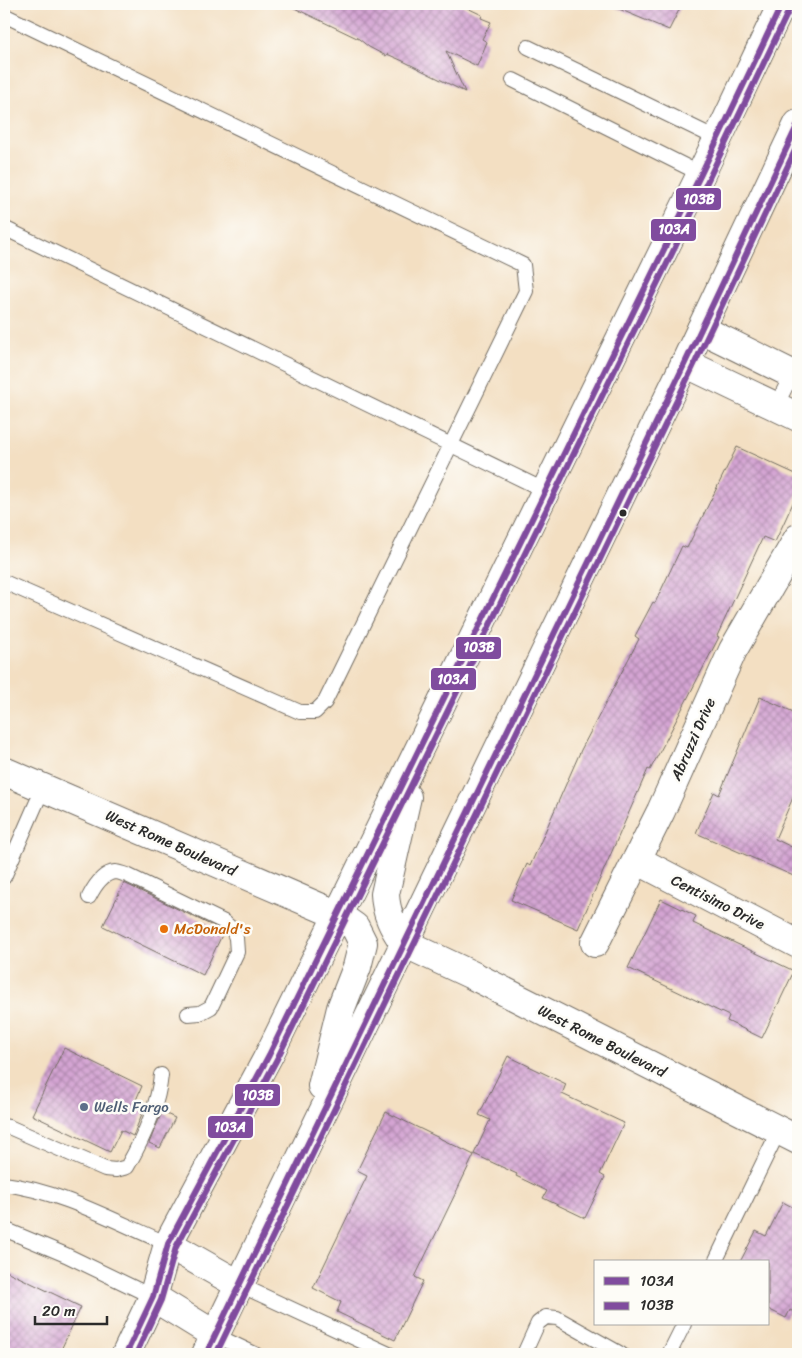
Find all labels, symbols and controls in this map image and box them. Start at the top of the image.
line badge: 103B [675,187,722,211]
text: 103B [683,187,715,212]
text: 103A [658,217,690,242]
line badge: 103A [650,218,697,242]
unlabelled marker [618,508,628,518]
text: 103B [463,635,495,660]
line badge: 103B [455,636,502,660]
line badge: 103A [430,667,477,691]
text: 103A [437,667,469,692]
street label: Abruzzi Drive [663,693,723,786]
street label: West Rome Boulevard [101,802,242,884]
street label: Centisimo Drive [666,867,770,937]
place label: McDonald's [174,916,251,942]
marker: McDonald's [158,923,170,935]
street label: West Rome Boulevard [533,997,672,1085]
line badge: 103B [234,1083,281,1107]
text: 103B [242,1083,274,1108]
place label: Wells Fargo [94,1094,169,1120]
marker: Wells Fargo [78,1101,90,1113]
line badge: 103A [207,1115,254,1139]
text: 103A [214,1115,246,1140]
legend [594,1260,770,1326]
text: 103A [640,1268,674,1294]
text: 103B [640,1292,674,1318]
scale bar [35,1293,108,1325]
text: 20 m [42,1298,76,1324]

